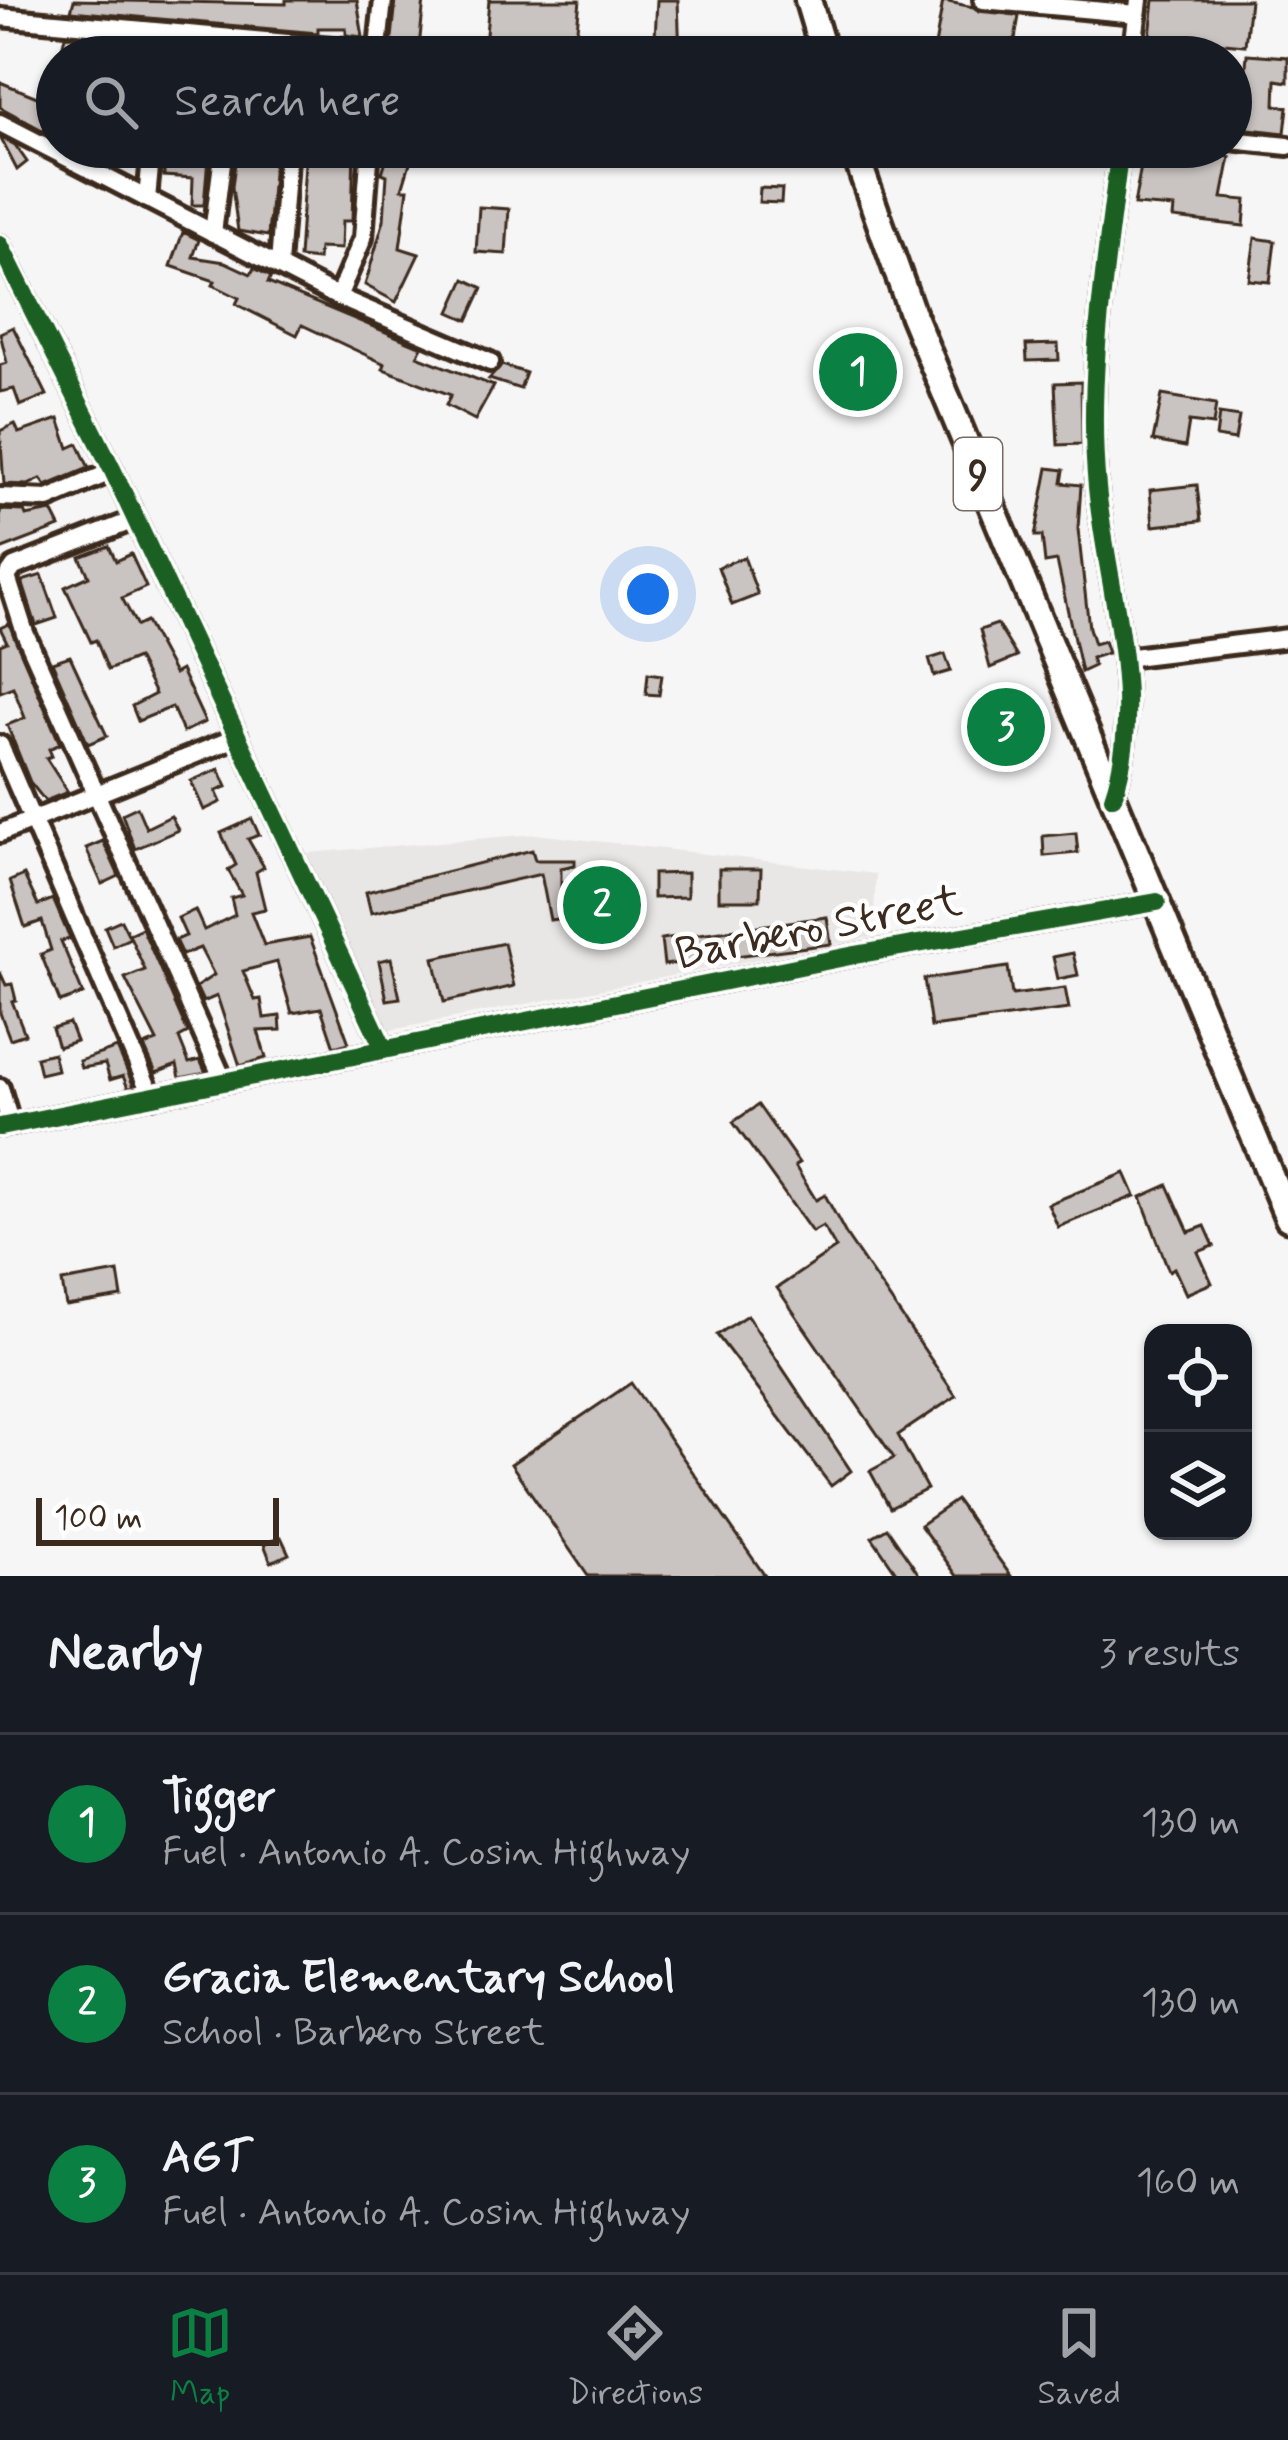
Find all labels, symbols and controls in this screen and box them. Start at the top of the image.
search box [36,36,1252,168]
icon: search [78,69,144,135]
text: Search here [174,73,401,132]
pin: 1 [819,327,897,417]
road number: 9 [954,438,1002,510]
your location [618,564,678,624]
pin: 3 [967,682,1045,772]
pin: 2 [563,860,641,950]
street label: Barbero Street [670,872,967,985]
map controls [1144,1324,1252,1540]
button: locate [1144,1324,1252,1432]
button: layers [1144,1432,1252,1540]
scale bar [36,1492,279,1545]
text: 100 m [54,1497,143,1541]
text: Nearby [48,1621,203,1687]
text: 3 results [1099,1629,1240,1680]
text: Tigger [162,1769,276,1828]
text: 1 [78,1798,96,1849]
text: 130 m [1141,1798,1240,1849]
text: Fuel · Antonio A. Cosin Highway [162,1828,690,1879]
text: Gracia Elementary School [162,1949,675,2008]
text: 2 [77,1978,97,2029]
text: 130 m [1141,1978,1240,2029]
text: School · Barbero Street [162,2008,545,2059]
text: AGT [162,2129,252,2188]
text: 3 [78,2158,96,2209]
text: 160 m [1136,2158,1240,2209]
text: Fuel · Antonio A. Cosin Highway [162,2188,690,2239]
tab: Map [167,2300,233,2416]
tab: Directions [567,2300,703,2416]
tab: Saved [1037,2300,1121,2416]

